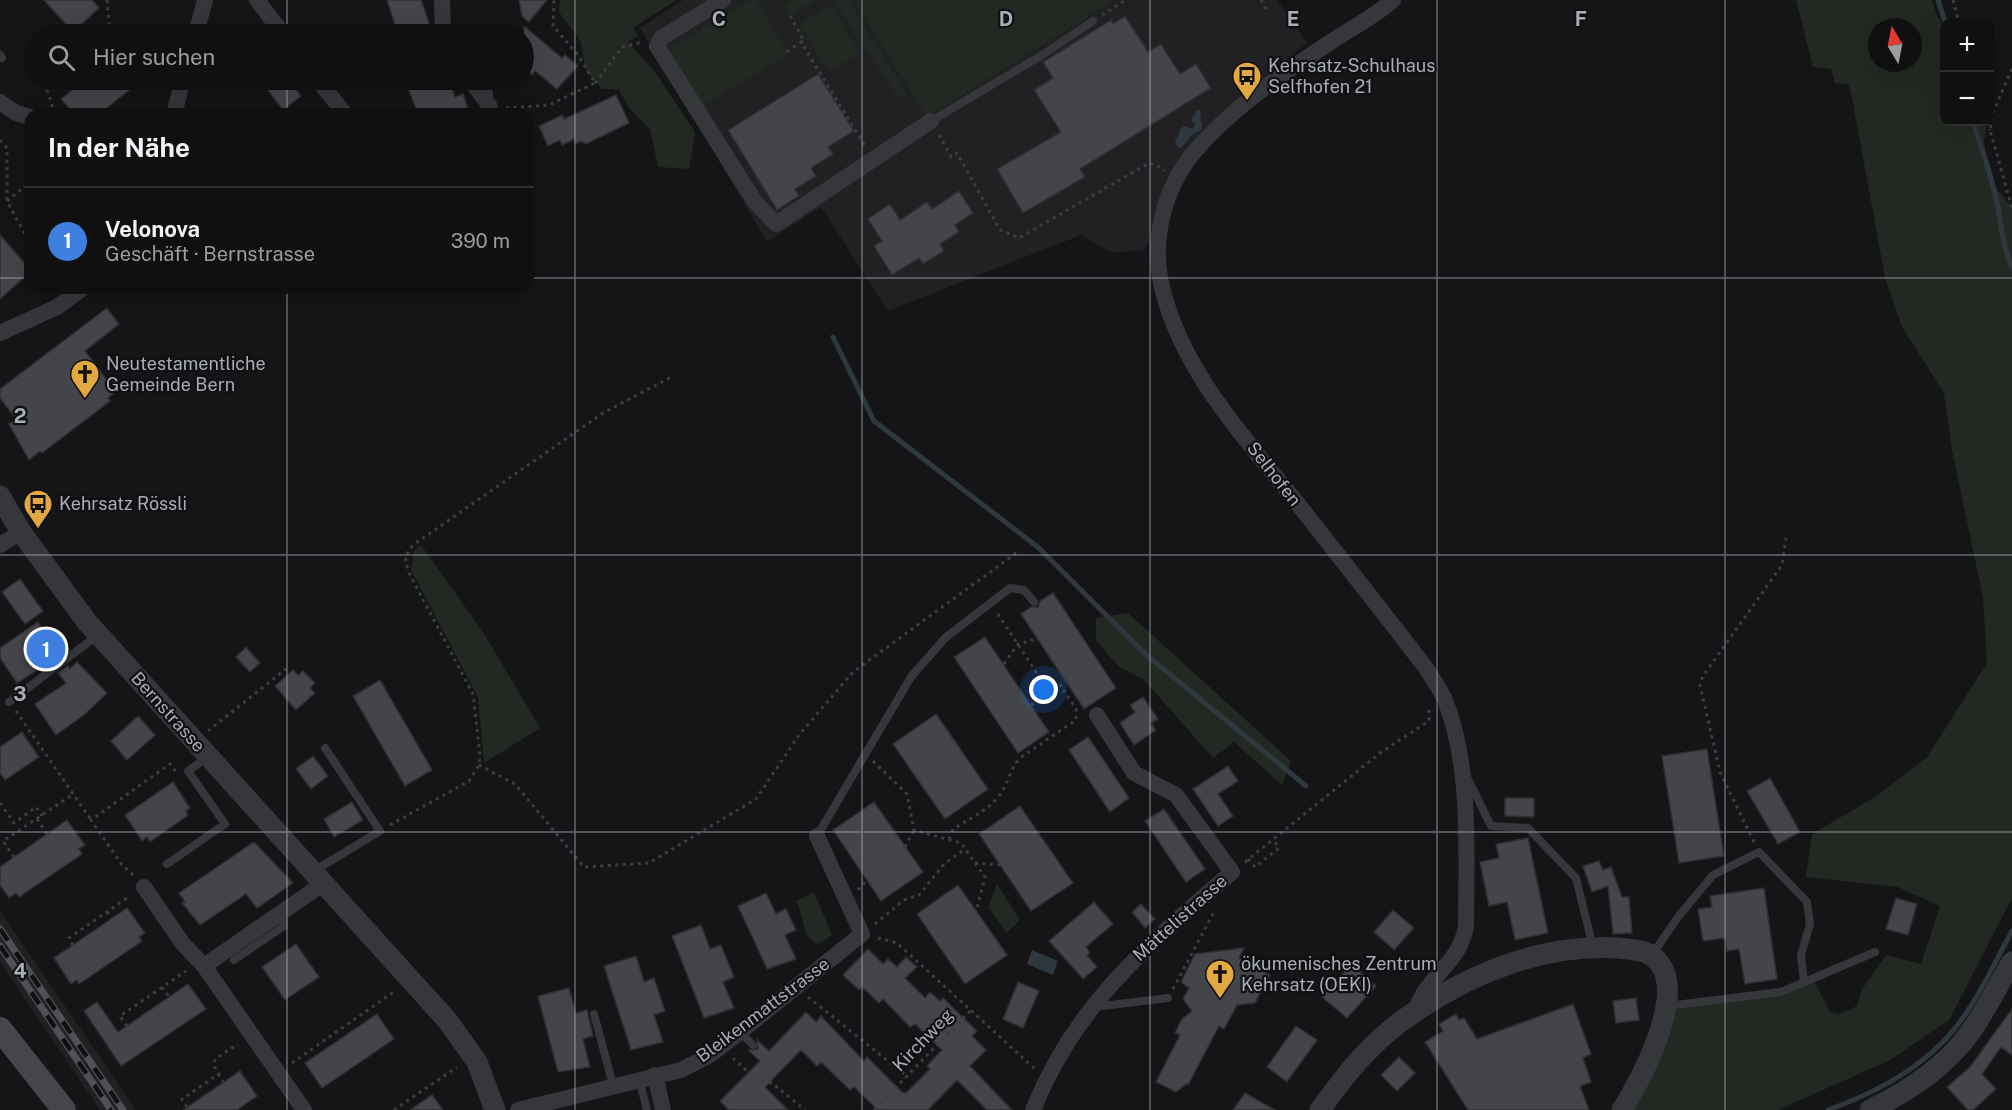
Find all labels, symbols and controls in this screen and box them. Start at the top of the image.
text: C [712,7,726,31]
text: D [999,7,1013,31]
text: E [1287,7,1299,31]
text: F [1575,7,1587,31]
north arrow [1868,18,1922,72]
map controls [1940,18,1994,126]
button: + [1940,18,1994,72]
search box [24,24,534,90]
icon: search [45,41,78,74]
text: Hier suchen [93,44,215,70]
place label: Kehrsatz-Schulhaus Selfhofen 21 [1268,55,1435,97]
bus stop icon: Kehrsatz-Schulhaus Selfhofen 21 [1231,60,1263,102]
button: − [1940,72,1994,126]
text: In der Nähe [48,132,190,163]
text: Velonova [105,216,200,242]
text: 1 [63,229,72,253]
text: 390 m [451,229,510,253]
text: Geschäft · Bernstrasse [105,242,315,266]
place label: Neutestamentliche Gemeinde Bern [106,353,266,395]
church icon: Neutestamentliche Gemeinde Bern [69,358,101,400]
text: 2 [14,404,26,428]
street label: Selhofen [1243,438,1306,510]
bus stop icon: Kehrsatz Rössli [22,488,54,530]
place label: Kehrsatz Rössli [59,493,187,514]
pin: 1 [26,626,66,672]
street label: Bernstrasse [127,667,210,756]
your location [1029,675,1058,704]
text: 3 [13,682,27,706]
street label: Mättelistrasse [1128,870,1231,965]
street label: Bleikenmattstrasse [692,953,833,1066]
place label: ökumenisches Zentrum Kehrsatz (OEKI) [1241,953,1437,995]
church icon: ökumenisches Zentrum Kehrsatz (OEKI) [1204,958,1236,1000]
text: 4 [13,959,27,983]
street label: Kirchweg [888,1004,958,1075]

